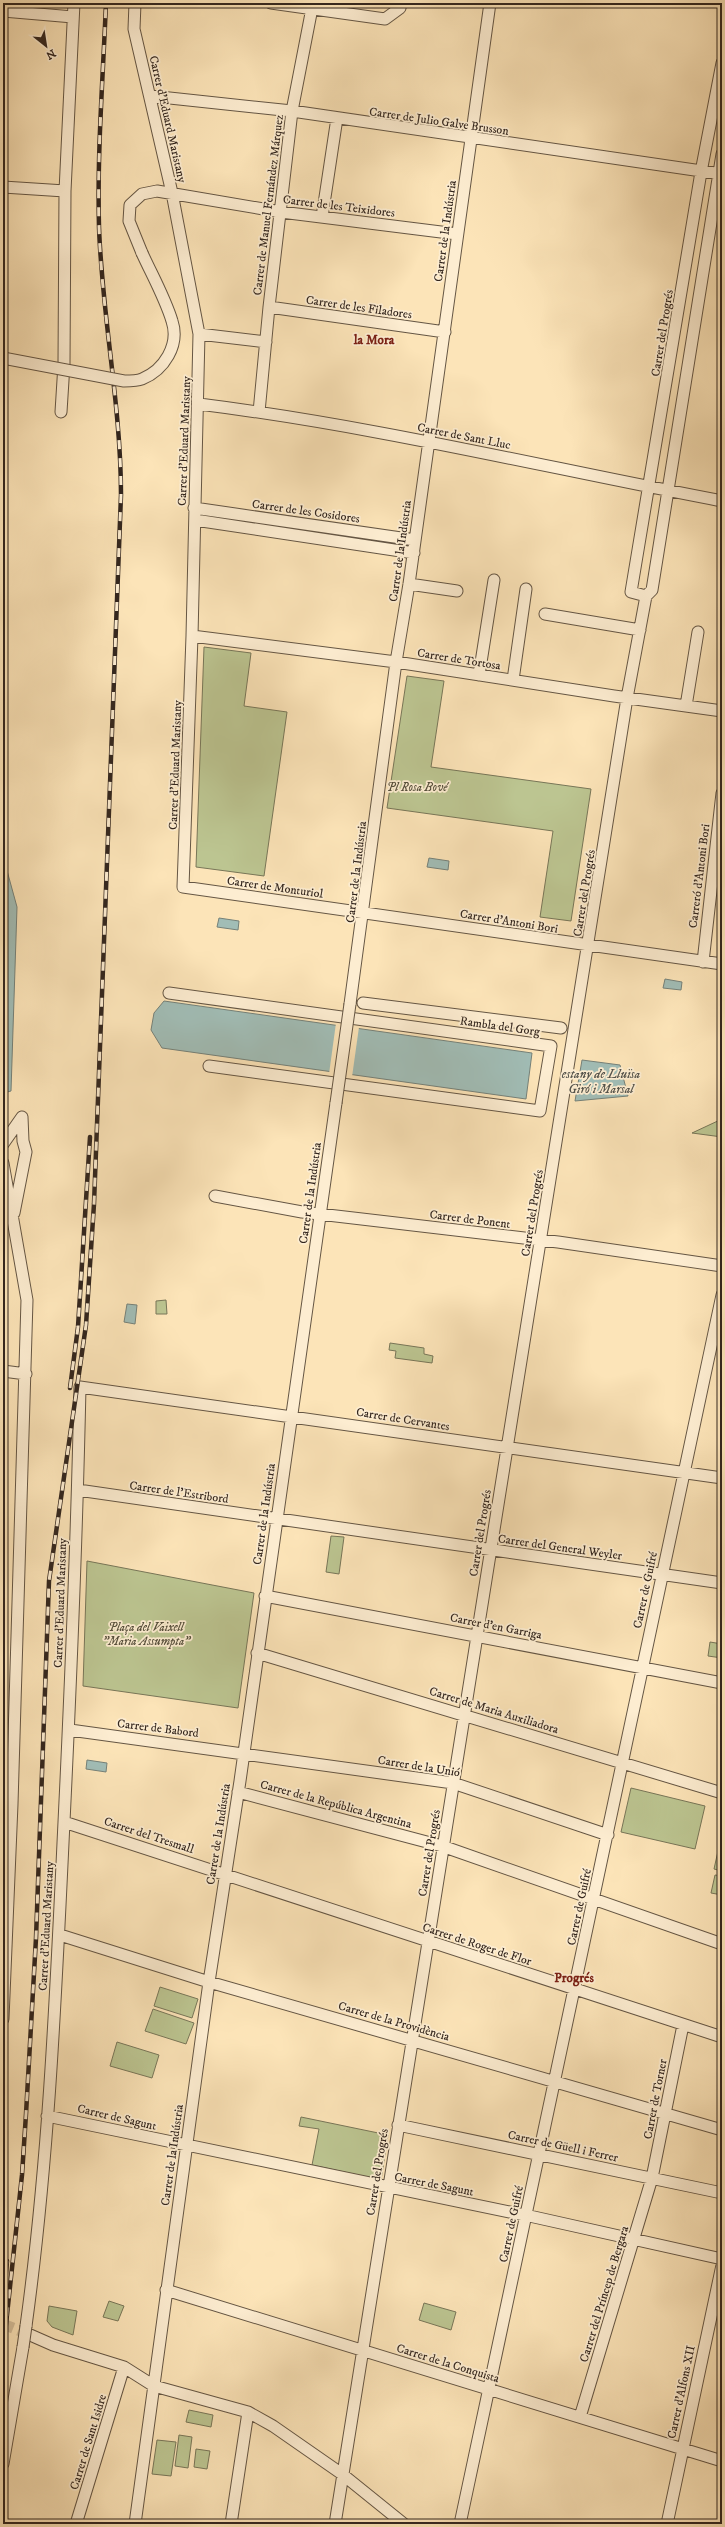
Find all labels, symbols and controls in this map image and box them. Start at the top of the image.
north arrow [26,26,66,66]
text: N [43,45,58,62]
street label: Carrer d'Eduard Maristany [146,54,189,184]
street label: Carrer de Julio Galve Brusson [368,104,510,139]
street label: Carrer de Manuel Fernández Márquez [250,114,287,296]
street label: Carrer de la Indústria [431,178,460,283]
street label: Carrer de les Teixidores [282,192,396,221]
street label: Carrer del Progrés [648,289,677,378]
street label: Carrer de les Filadores [305,293,413,322]
district label: la Mora [353,332,395,348]
street label: Carrer d'Eduard Maristany [175,376,194,506]
street label: Carrer de Sant Lluc [416,420,512,453]
street label: Carrer de les Cosidores [251,496,361,526]
street label: Carrer de la Indústria [386,498,415,603]
street label: Carrer de Tortosa [416,645,503,674]
street label: Carrer d'Eduard Maristany [166,700,185,830]
park label: Pl Rosa Bové [387,780,449,795]
street label: Carrer de la Indústria [343,819,370,924]
street label: Carreró d'Antoni Bori [686,823,713,929]
street label: Carrer del Progrés [570,849,599,938]
street label: Carrer de Monturiol [226,873,324,902]
street label: Carrer d'Antoni Bori [459,906,559,937]
street label: Rambla del Gorg [459,1013,541,1040]
water label: estany de Lluïsa Giró i Marsal [562,1066,641,1097]
street label: Carrer de la Indústria [296,1140,325,1245]
street label: Carrer del Progrés [518,1169,547,1258]
street label: Carrer de Ponent [429,1207,511,1232]
street label: Carrer de Cervantes [355,1405,451,1434]
street label: Carrer de la Indústria [250,1461,279,1566]
street label: Carrer de l'Estribord [128,1478,229,1507]
street label: Carrer del Progrés [466,1489,495,1578]
street label: Carrer del General Weyler [497,1531,624,1564]
street label: Carrer d'Eduard Maristany [51,1538,70,1668]
street label: Carrer de Guifré [630,1550,661,1630]
street label: Carrer d'en Garriga [449,1610,544,1643]
park label: Plaça del Vaixell "Maria Assumpta" [102,1620,192,1649]
street label: Carrer de Maria Auxiliadora [427,1684,561,1738]
street label: Carrer de Babord [116,1716,200,1741]
street label: Carrer de la Unió [377,1753,461,1780]
street label: Carrer de la República Argentina [259,1777,414,1832]
street label: Carrer de la Indústria [203,1782,234,1886]
street label: Carrer del Progrés [415,1809,444,1898]
street label: Carrer del Tresmall [102,1814,196,1857]
street label: Carrer d'Eduard Maristany [36,1860,57,1991]
street label: Carrer de Guifré [564,1867,595,1947]
street label: Carrer de Roger de Flor [420,1920,534,1969]
district label: Progrés [554,1970,594,1987]
street label: Carrer de la Providència [337,1998,452,2045]
street label: Carrer de Torner [640,2057,671,2140]
street label: Carrer de Sagunt [76,2101,158,2134]
street label: Carrer de la Indústria [158,2102,187,2207]
street label: Carrer de Güell i Ferrer [506,2127,620,2166]
street label: Carrer del Progrés [363,2128,392,2217]
street label: Carrer de Sagunt [393,2169,475,2200]
street label: Carrer de Guifré [496,2184,527,2264]
street label: Carrer del Príncep de Bergara [577,2223,633,2364]
street label: Carrer de la Conquista [395,2341,502,2387]
street label: Carrer d'Alfons XII [664,2344,699,2440]
street label: Carrer de Sant Isidre [67,2393,110,2492]

